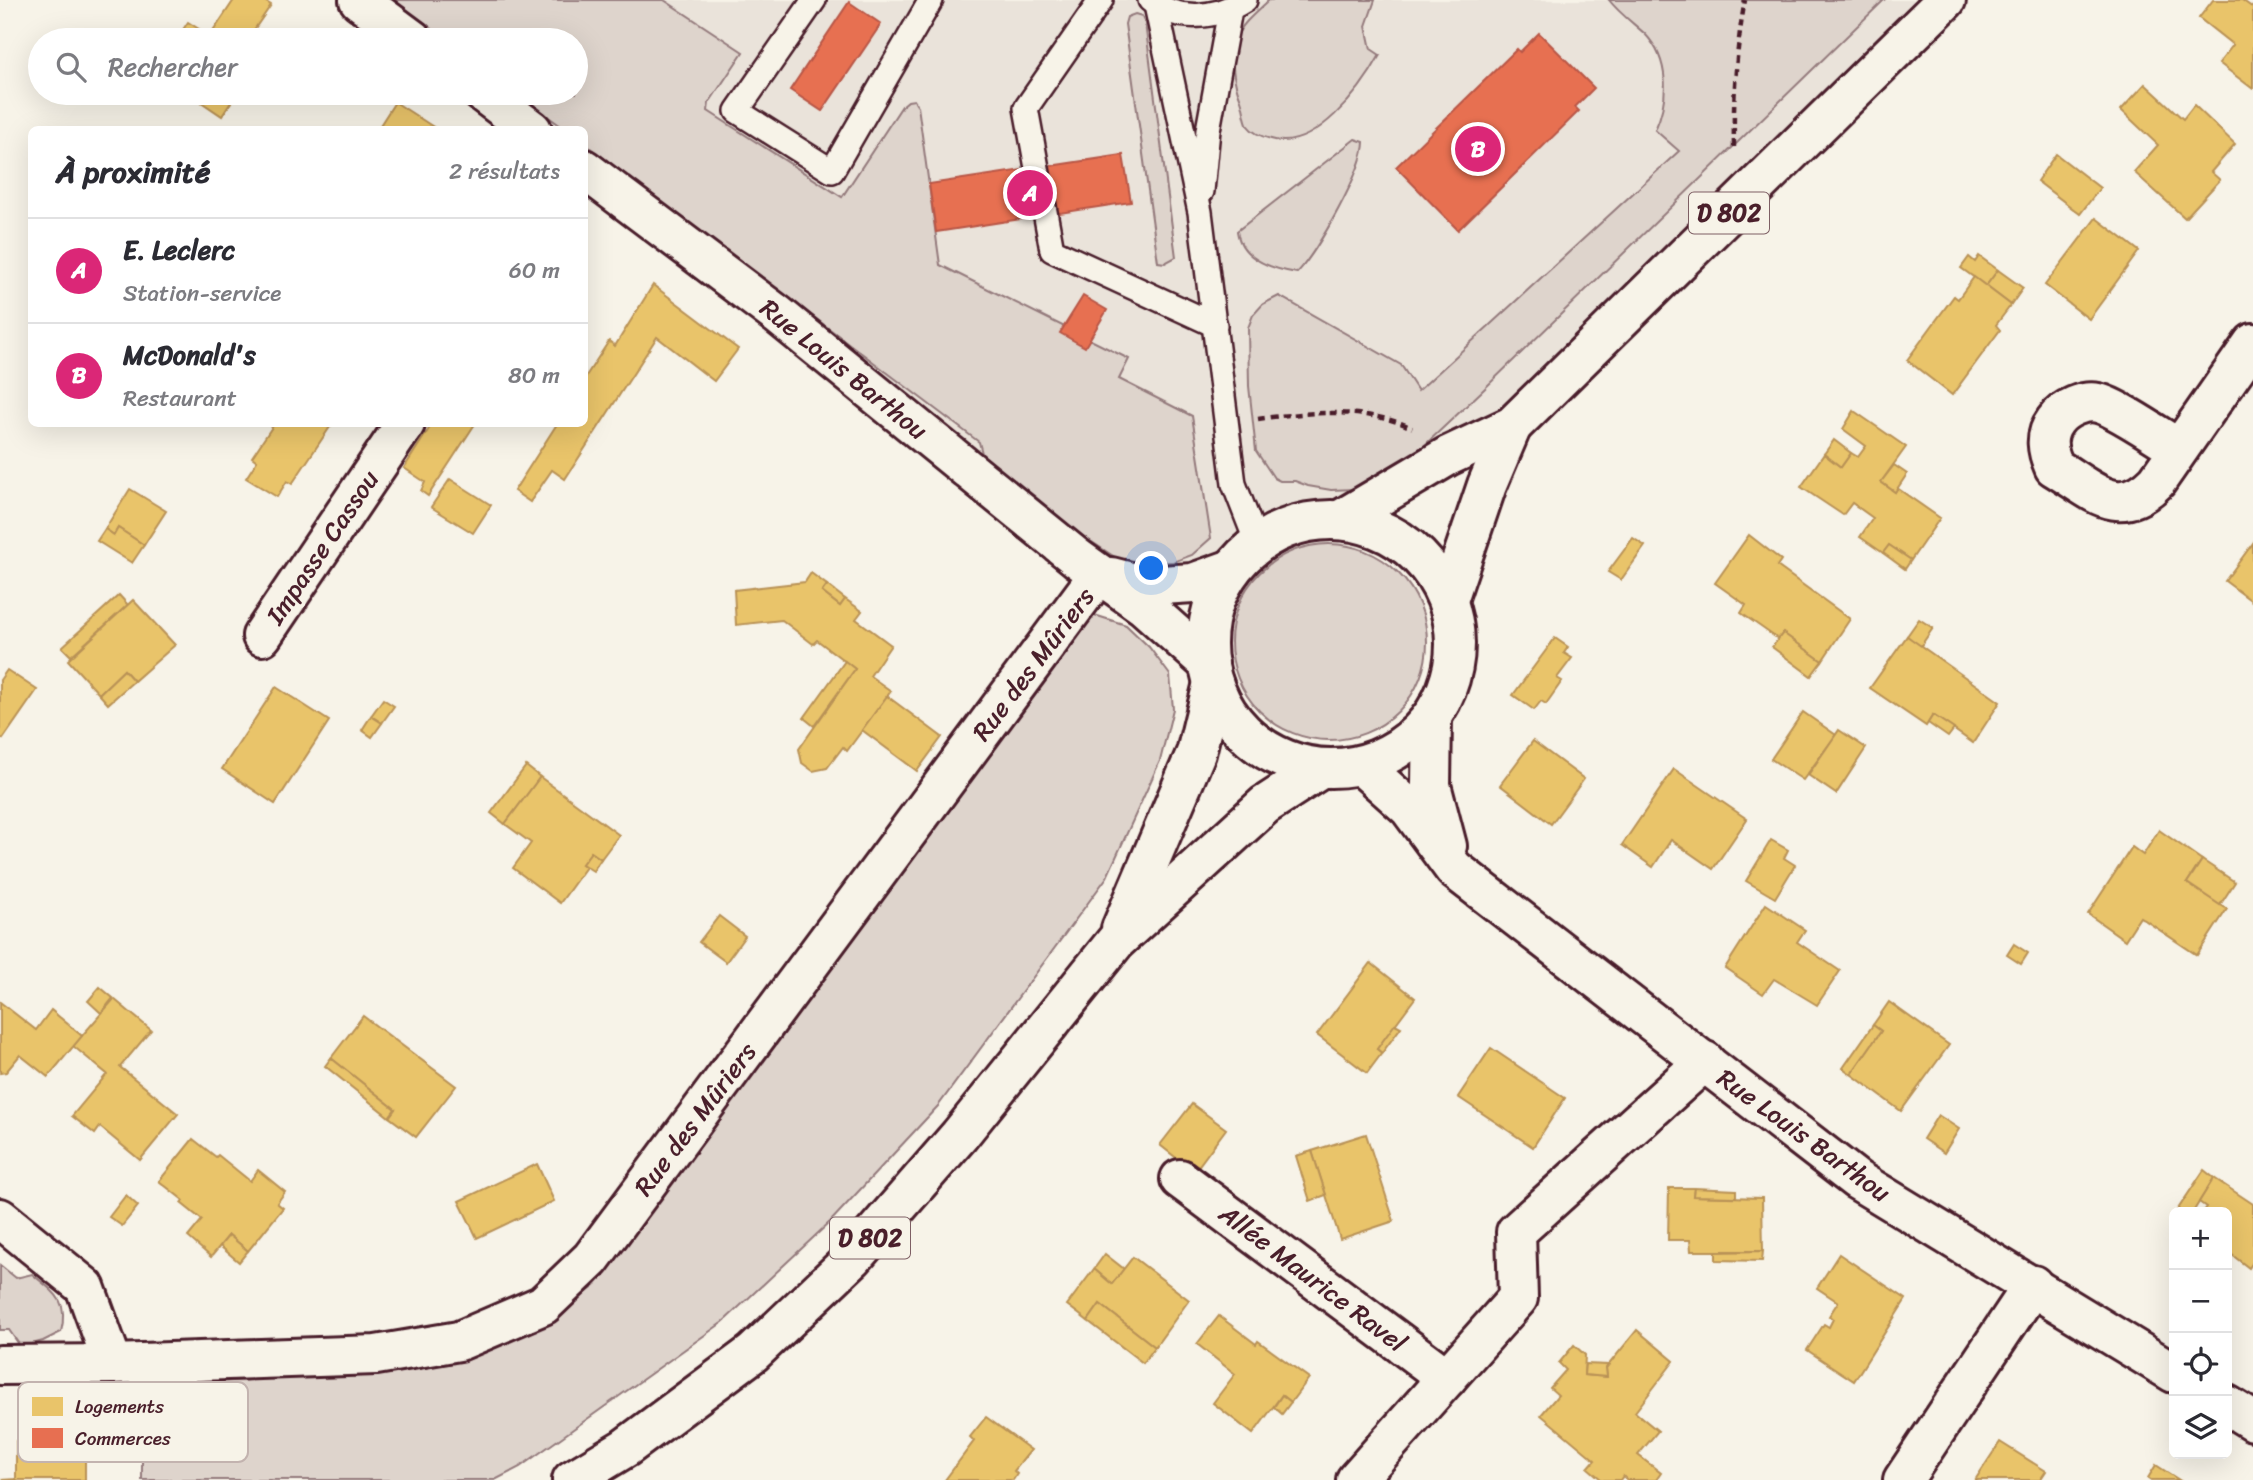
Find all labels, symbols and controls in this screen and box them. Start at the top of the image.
search box [28,28,588,105]
text: Rechercher [108,44,238,90]
icon: search [52,48,90,86]
pin: B [1455,123,1501,175]
text: À proximité [56,145,210,199]
text: 2 résultats [449,151,560,192]
pin: A [1007,167,1053,219]
road number: D 802 [1689,192,1769,233]
text: E. Leclerc [123,227,235,273]
text: A [71,250,87,291]
text: 60 m [509,250,560,291]
text: Station-service [123,273,281,314]
street label: Rue Louis Barthou [749,286,939,452]
text: McDonald's [123,332,256,378]
text: B [72,355,86,396]
text: 80 m [508,355,560,396]
text: Restaurant [123,378,237,419]
street label: Impasse Cassou [252,460,391,635]
your location [1134,551,1168,585]
street label: Rue des Mûriers [959,577,1107,751]
street label: Rue des Mûriers [621,1032,769,1206]
street label: Rue Louis Barthou [1707,1056,1901,1214]
street label: Allée Maurice Ravel [1208,1191,1418,1365]
map controls [2169,1207,2232,1459]
button: + [2169,1207,2232,1270]
road number: D 802 [830,1218,910,1258]
button: − [2169,1270,2232,1333]
button: locate [2169,1333,2232,1396]
legend [18,1382,248,1462]
text: Logements [75,1390,164,1423]
button: layers [2169,1396,2232,1459]
text: Commerces [75,1422,171,1455]

